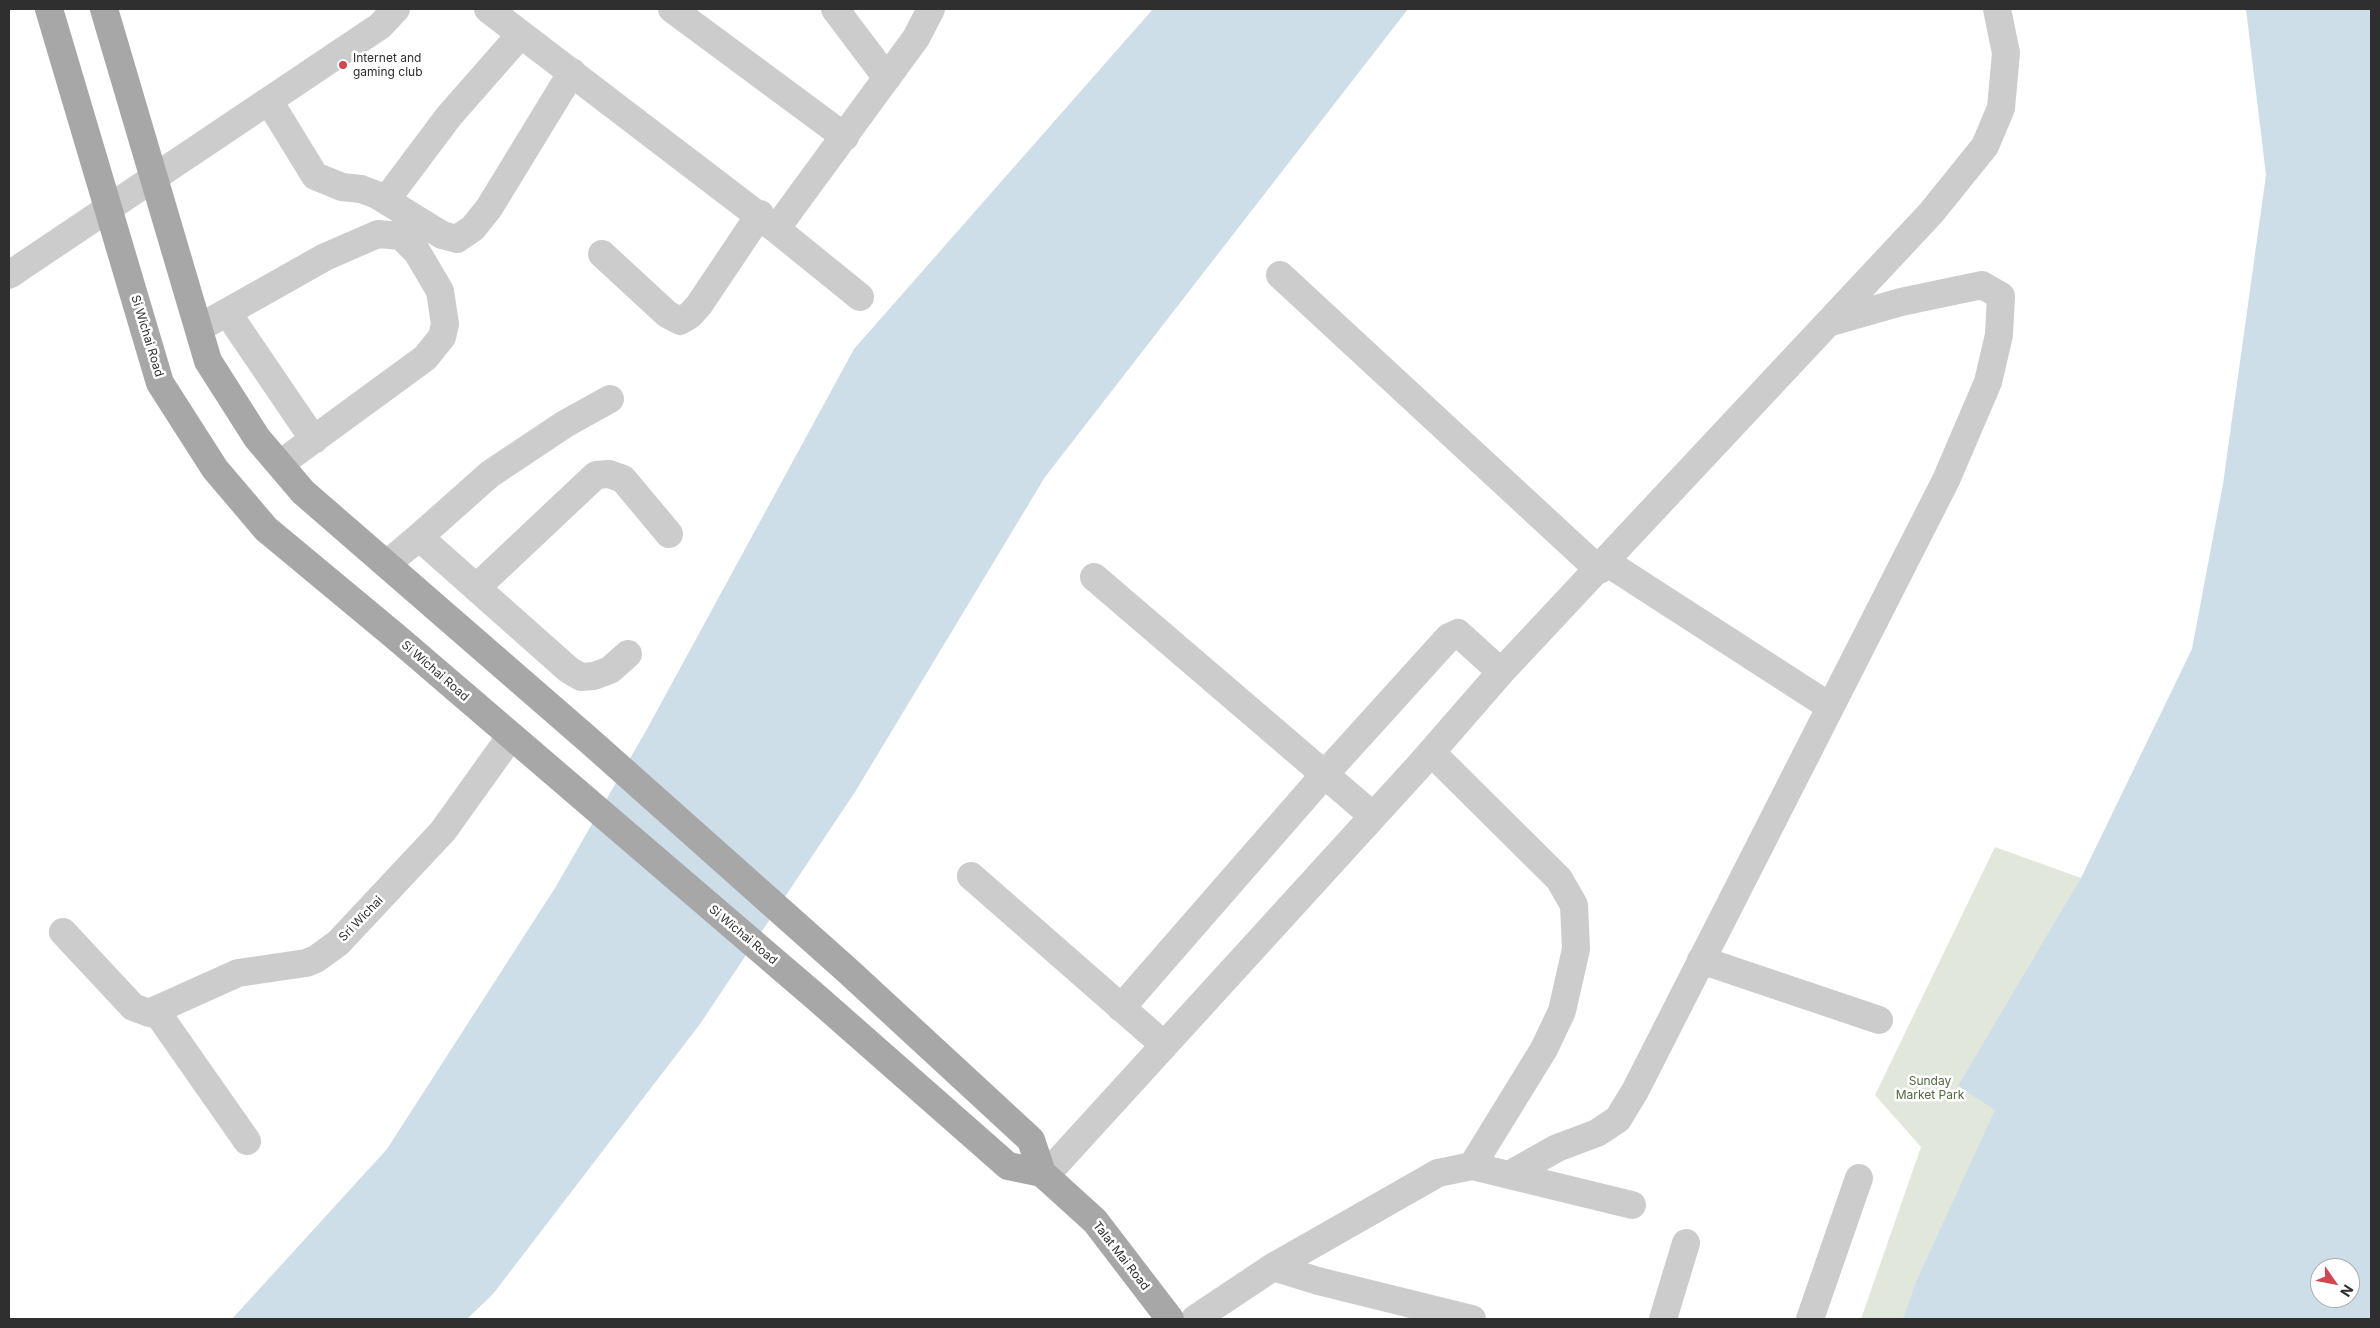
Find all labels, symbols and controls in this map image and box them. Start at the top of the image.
place label: Internet and gaming club [353,51,423,79]
marker: Internet and gaming club [337,59,349,71]
street label: Si Wichai Road [128,293,166,379]
street label: Si Wichai Road [398,638,472,704]
street label: Sri Wichai [336,893,386,945]
street label: Si Wichai Road [706,902,780,968]
park label: Sunday Market Park [1896,1074,1964,1102]
street label: Talat Mai Road [1090,1219,1152,1293]
north arrow [2310,1258,2360,1308]
text: N [2337,1282,2357,1300]

